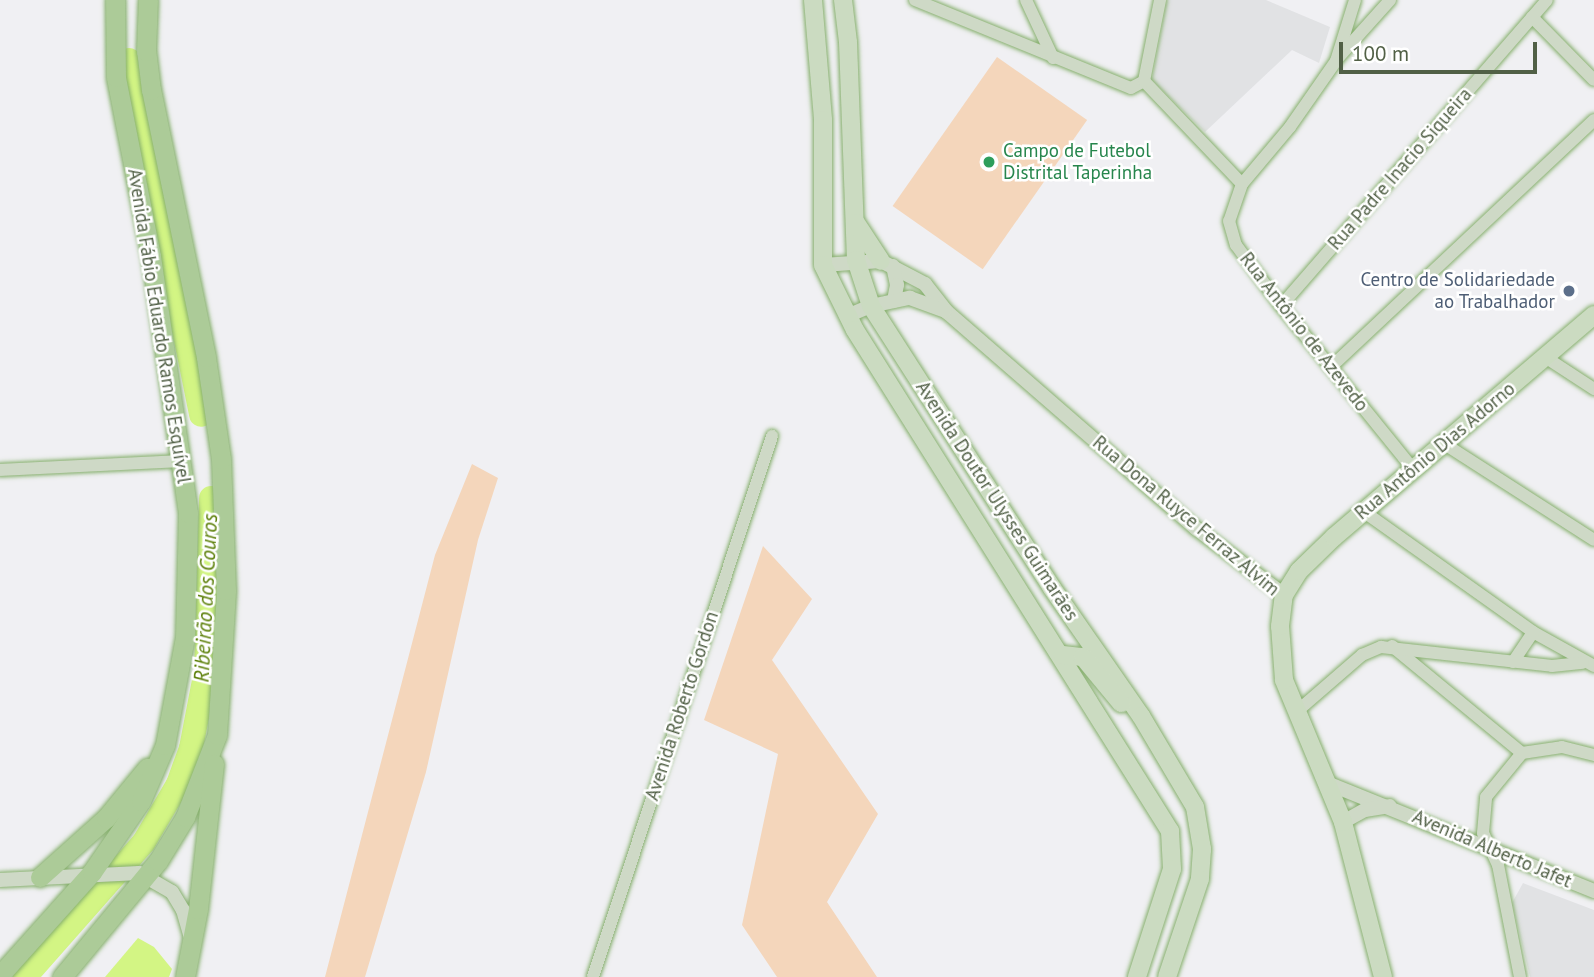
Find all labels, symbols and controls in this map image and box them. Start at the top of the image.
scale bar [1342,28,1540,72]
text: 100 m [1352,40,1409,67]
street label: Rua Padre Inacio Siqueira [1323,83,1477,255]
place label: Campo de Futebol Distrital Taperinha [1003,140,1153,184]
marker: Campo de Futebol Distrital Taperinha [981,154,997,170]
street label: Avenida Fábio Eduardo Ramos Esquível [123,167,195,485]
street label: Rua Antônio de Azevedo [1234,248,1374,416]
place label: Centro de Solidariedade ao Trabalhador [1360,269,1555,313]
marker: Centro de Solidariedade ao Trabalhador [1561,283,1577,299]
street label: Avenida Doutor Ulysses Guimarães [911,377,1083,625]
street label: Rua Antônio Dias Adorno [1350,377,1520,525]
street label: Rua Dona Ruyce Ferraz Alvim [1088,431,1284,601]
water label: Ribeirão dos Couros [189,513,223,683]
street label: Avenida Roberto Gordon [641,609,723,803]
street label: Avenida Alberto Jafet [1409,805,1575,893]

